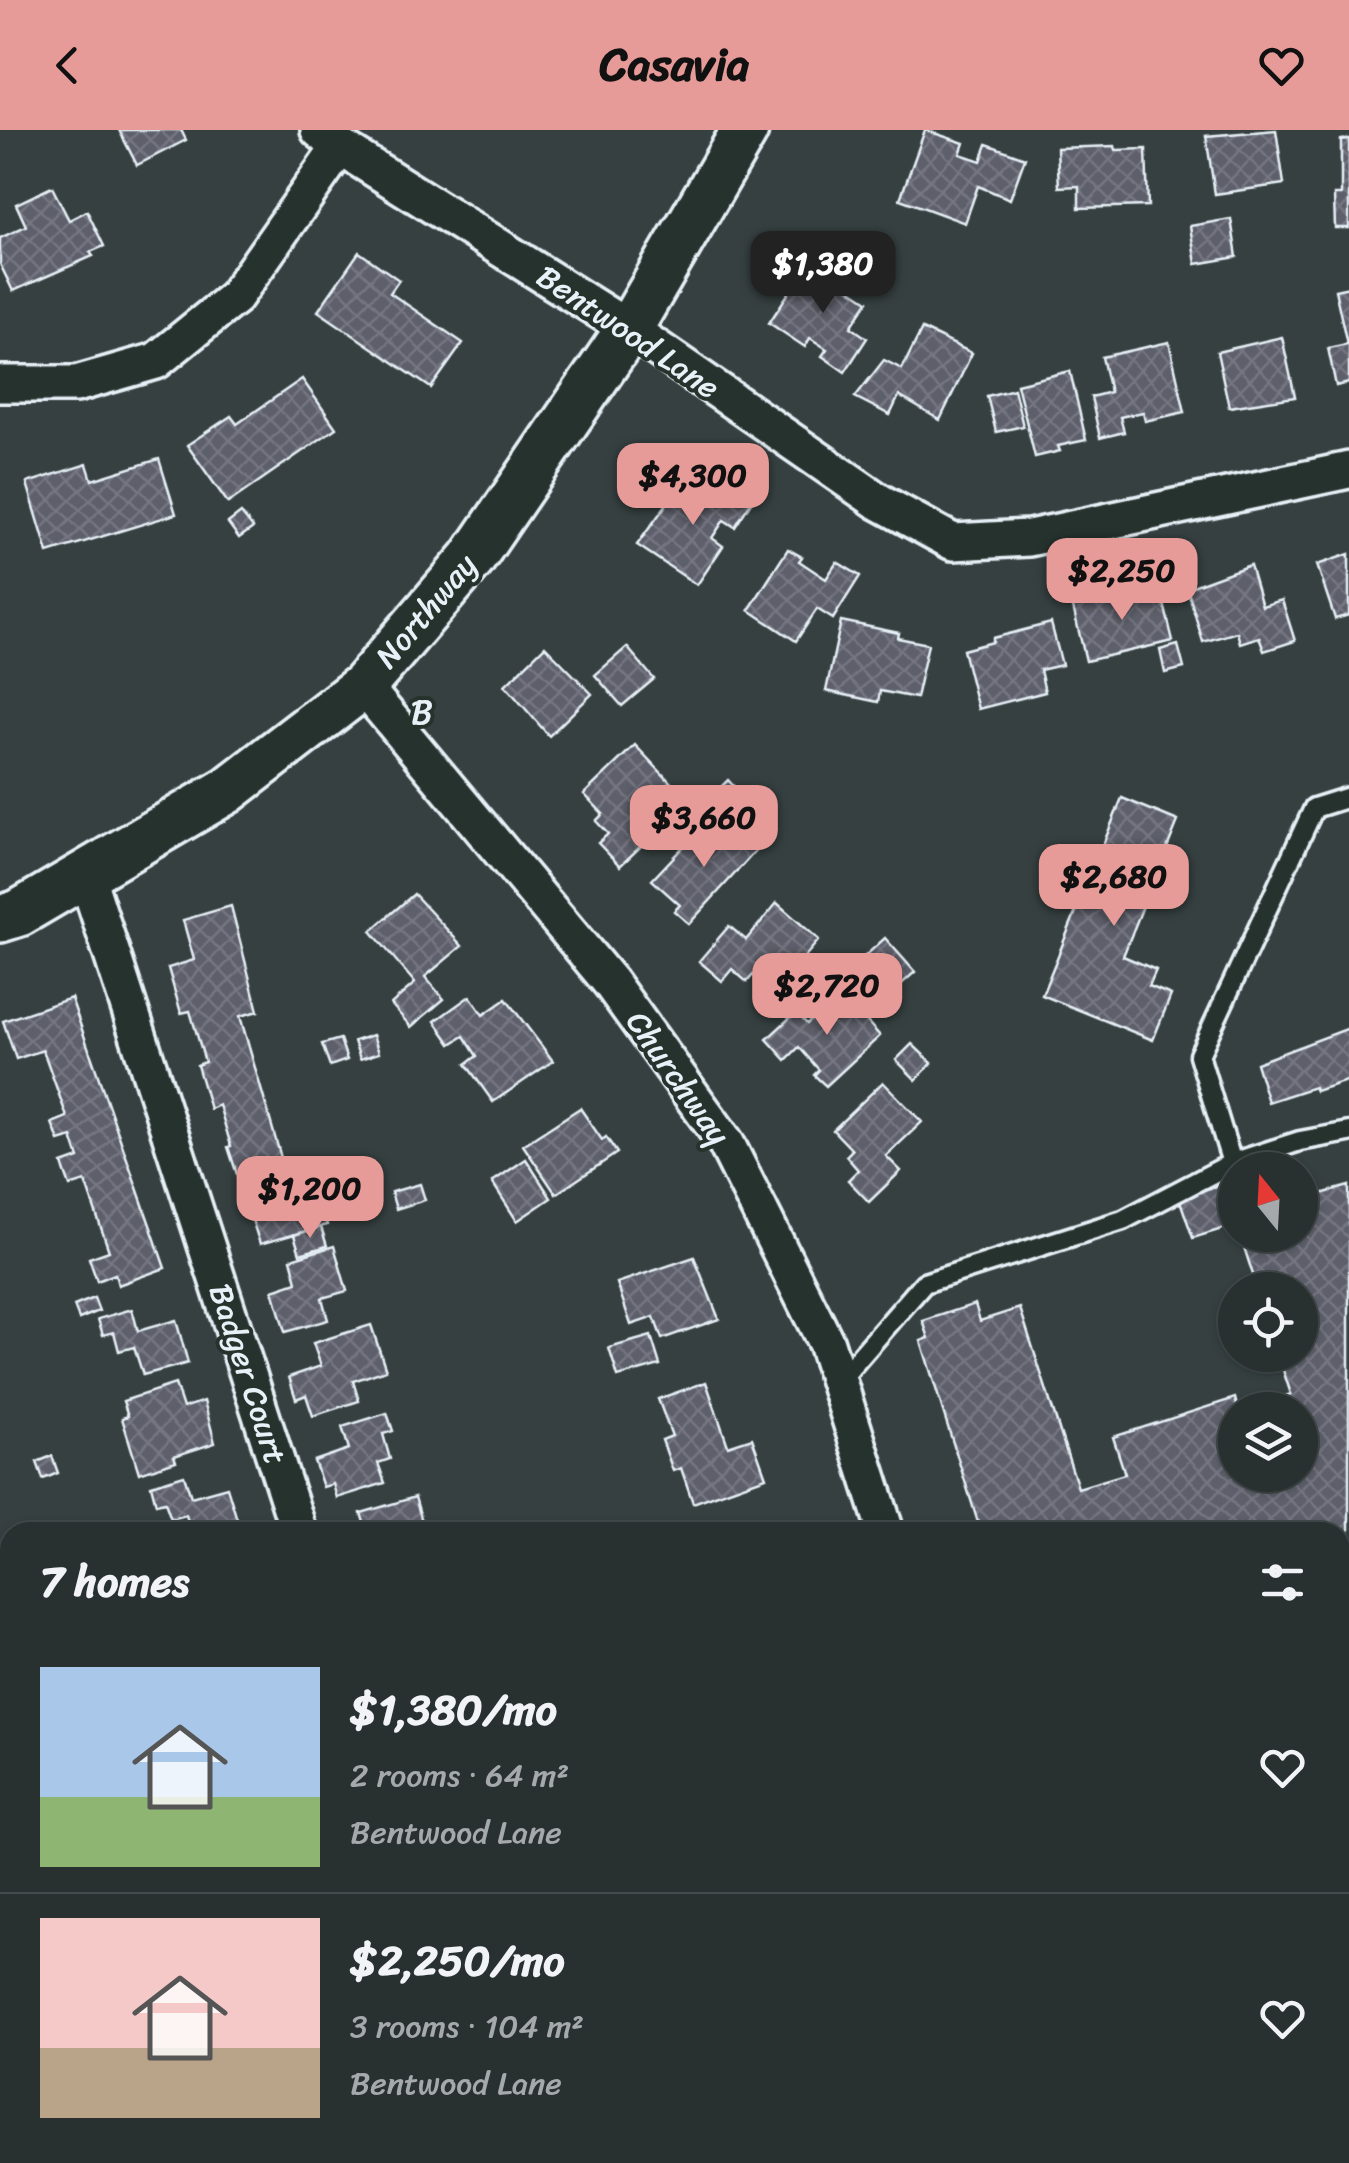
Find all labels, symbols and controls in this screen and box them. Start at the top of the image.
text: Casavia [600,25,749,105]
icon: back [40,38,95,93]
icon: heart [1254,38,1309,93]
pin: $1,380 [742,231,904,316]
text: $1,380 [773,235,873,292]
street label: Bentwood Lane [524,249,732,415]
pin: $4,300 [612,443,774,528]
text: $4,300 [639,447,747,504]
pin: $2,250 [1041,538,1203,623]
street label: Northway [360,540,492,682]
text: $2,250 [1069,542,1175,599]
district label: B [411,681,435,743]
pin: $3,660 [623,785,785,870]
text: $3,660 [652,789,756,846]
pin: $2,680 [1033,844,1195,929]
text: $2,680 [1061,848,1167,905]
pin: $2,720 [746,953,908,1038]
text: $2,720 [774,957,880,1014]
street label: Churchway [610,998,746,1158]
north arrow [1218,1152,1318,1252]
map controls [1218,1152,1318,1492]
pin: $1,200 [229,1156,391,1241]
text: $1,200 [259,1160,361,1217]
button: locate [1218,1272,1318,1372]
street label: Badger Court [192,1276,304,1472]
button: layers [1218,1392,1318,1492]
text: 7 homes [40,1545,189,1619]
icon: filters [1255,1555,1310,1610]
text: $1,380/mo [350,1673,557,1747]
icon: home [120,1707,240,1827]
icon: heart [1255,1740,1310,1795]
text: 2 rooms · 64 m² [350,1747,569,1804]
text: Bentwood Lane [350,1804,562,1861]
text: $2,250/mo [350,1924,565,1998]
icon: home [120,1958,240,2078]
icon: heart [1255,1991,1310,2046]
text: 3 rooms · 104 m² [350,1998,584,2055]
text: Bentwood Lane [350,2055,562,2112]

